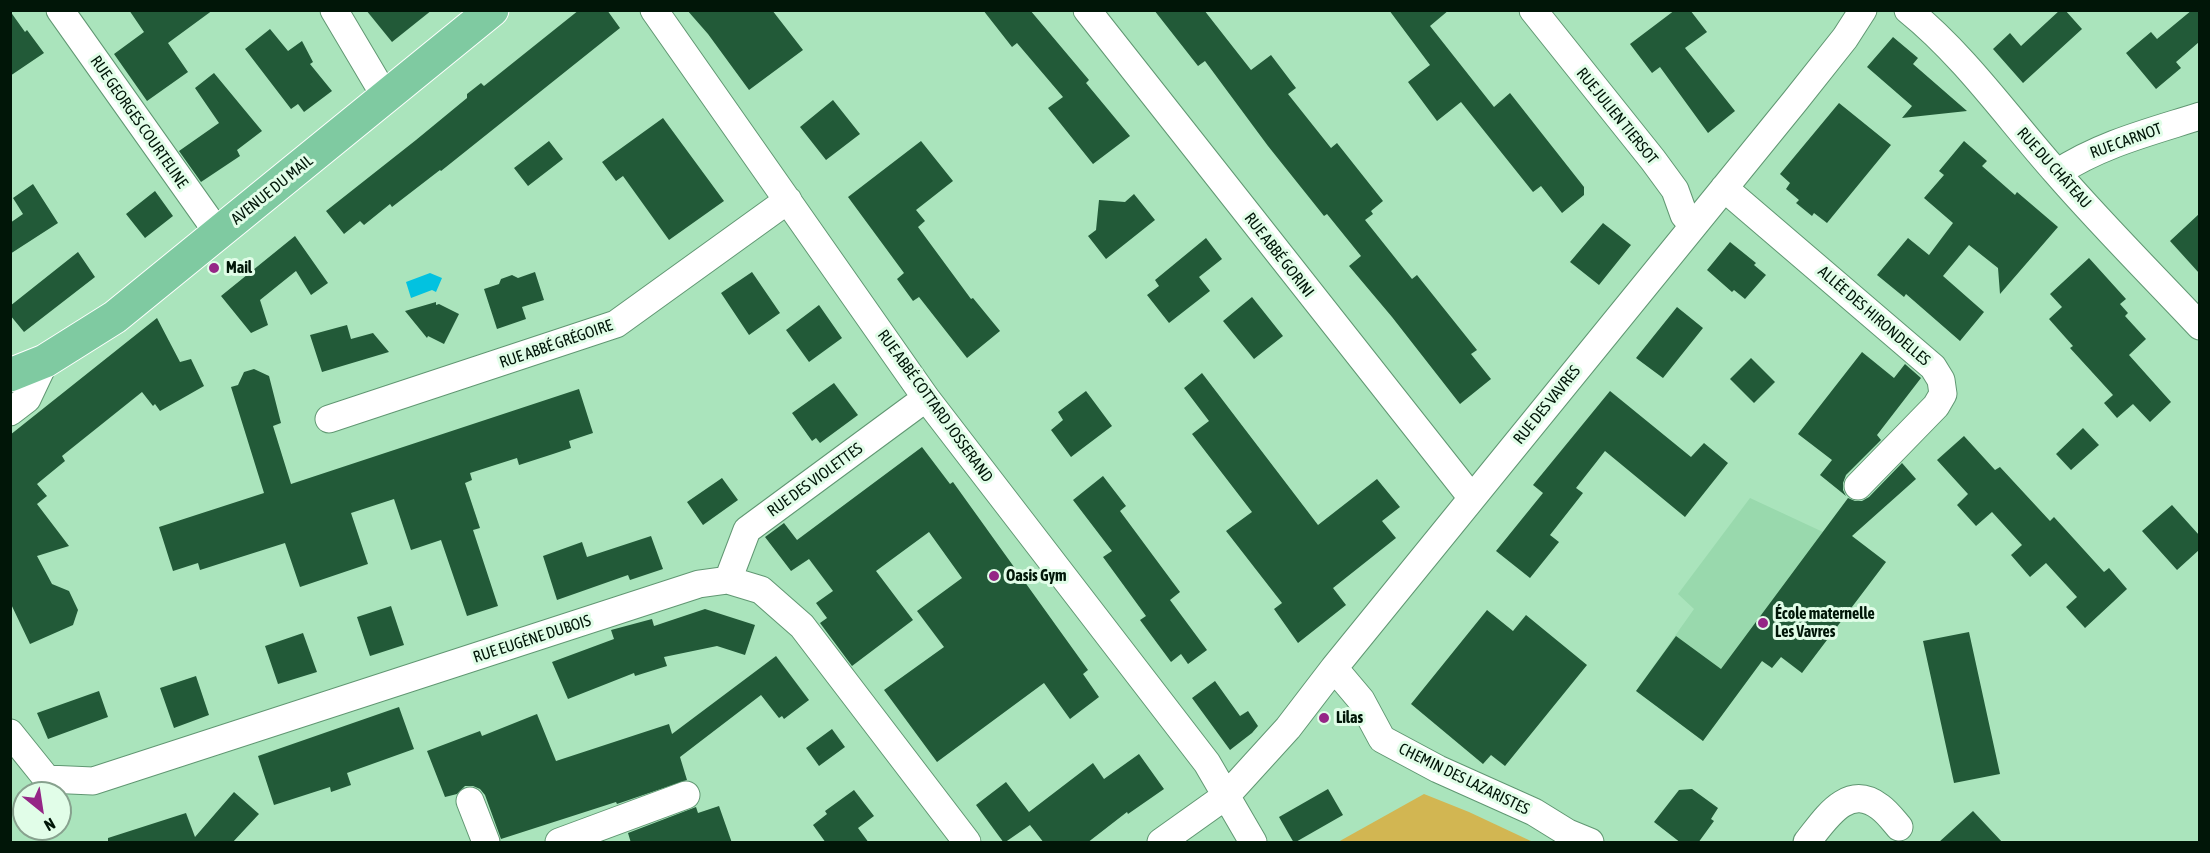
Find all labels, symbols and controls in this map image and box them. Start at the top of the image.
street label: RUE GEORGES COURTELINE [86,52,192,192]
street label: RUE JULIEN TIERSOT [1572,64,1662,168]
street label: RUE CARNOT [2087,119,2165,163]
street label: RUE DU CHÂTEAU [2013,124,2095,212]
street label: AVENUE DU MAIL [227,151,317,229]
street label: RUE ABBÉ GORINI [1240,209,1318,301]
place label: Mail [226,258,252,278]
marker: Mail [207,261,221,275]
street label: ALLÉE DES HIRONDELLES [1814,262,1934,370]
street label: RUE ABBÉ GRÉGOIRE [497,316,615,372]
street label: RUE ABBÉ COTTARD JOSSERAND [873,326,997,486]
street label: RUE DES VAVRES [1509,362,1585,448]
street label: RUE DES VIOLETTES [764,439,866,521]
place label: Oasis Gym [1006,566,1067,586]
marker: Oasis Gym [987,569,1001,583]
place label: École maternelle Les Vavres [1775,604,1875,642]
street label: RUE EUGÈNE DUBOIS [471,611,593,667]
marker: École maternelle Les Vavres [1756,616,1770,630]
place label: Lilas [1336,708,1363,728]
marker: Lilas [1317,711,1331,725]
street label: CHEMIN DES LAZARISTES [1396,739,1532,819]
north arrow [12,781,72,841]
text: N [41,815,59,835]

